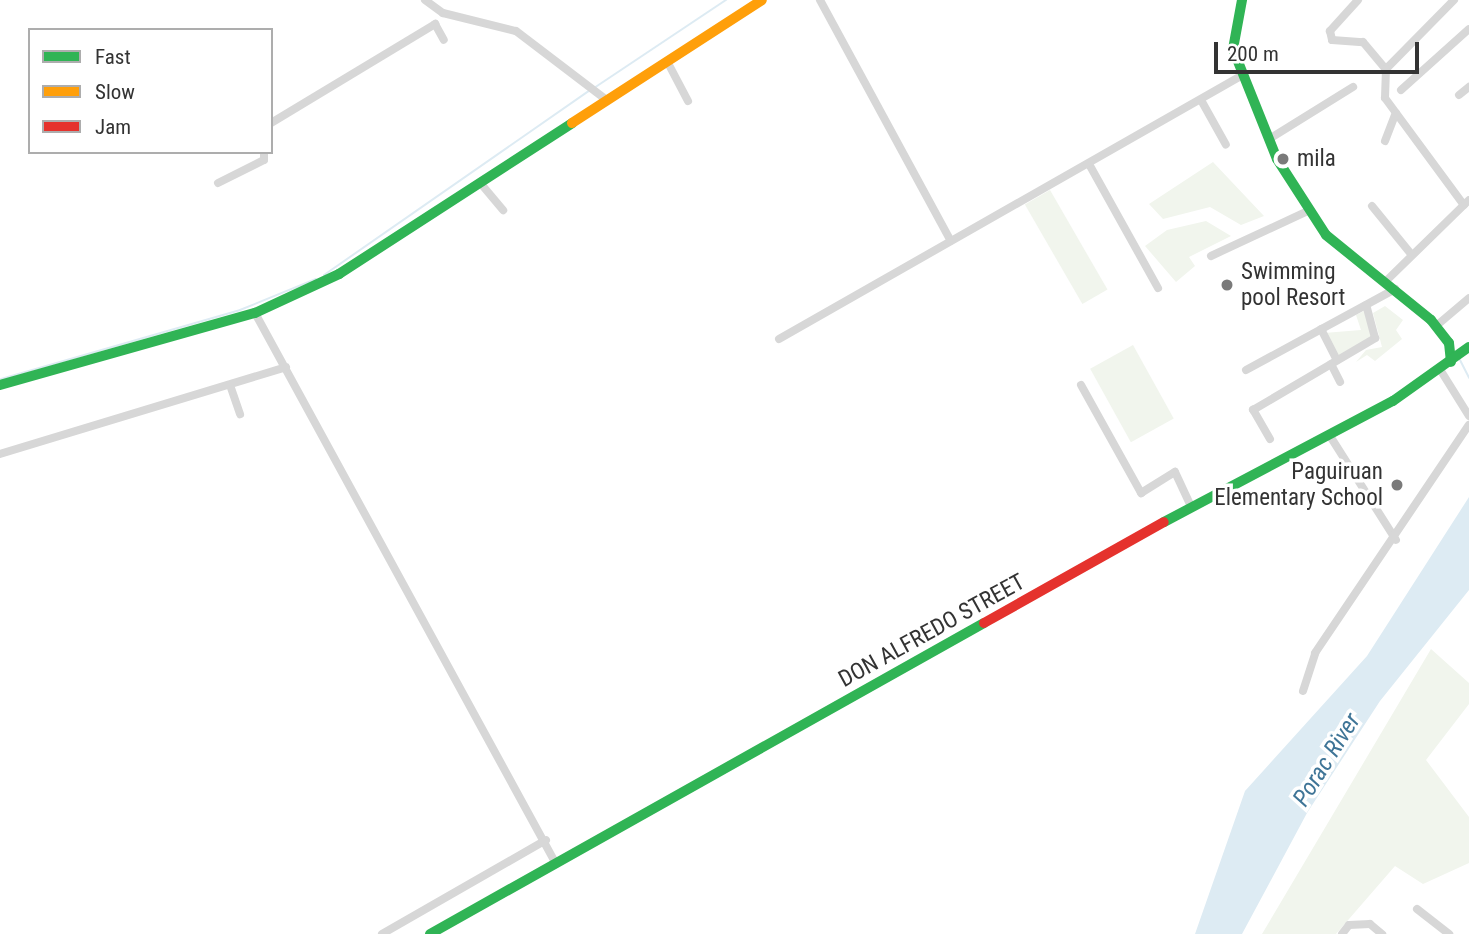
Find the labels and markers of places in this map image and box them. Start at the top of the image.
place label: mila [1297,145,1336,173]
marker: mila [1275,151,1291,167]
place label: Swimming pool Resort [1241,258,1345,312]
marker: Swimming pool Resort [1219,277,1235,293]
place label: Paguiruan Elementary School [1214,458,1383,512]
marker: Paguiruan Elementary School [1389,477,1405,493]

